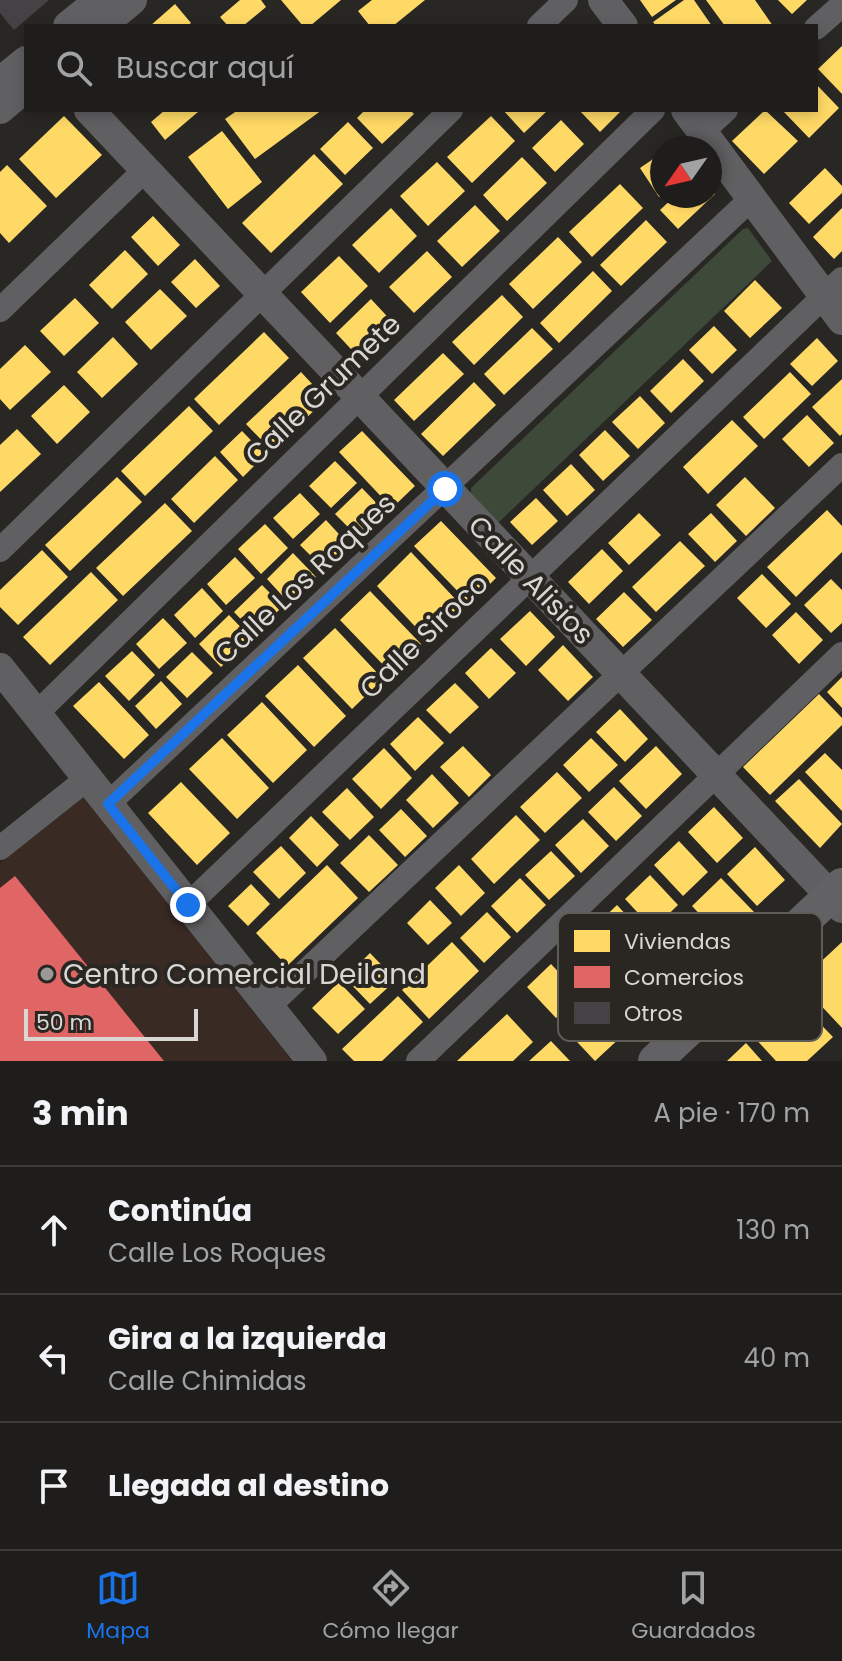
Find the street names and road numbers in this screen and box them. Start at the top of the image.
street label: Calle Grumete [236,305,410,475]
street label: Calle Los Roques [206,485,404,673]
street label: Calle Alisios [459,507,603,653]
street label: Calle Siroco [351,564,497,708]

